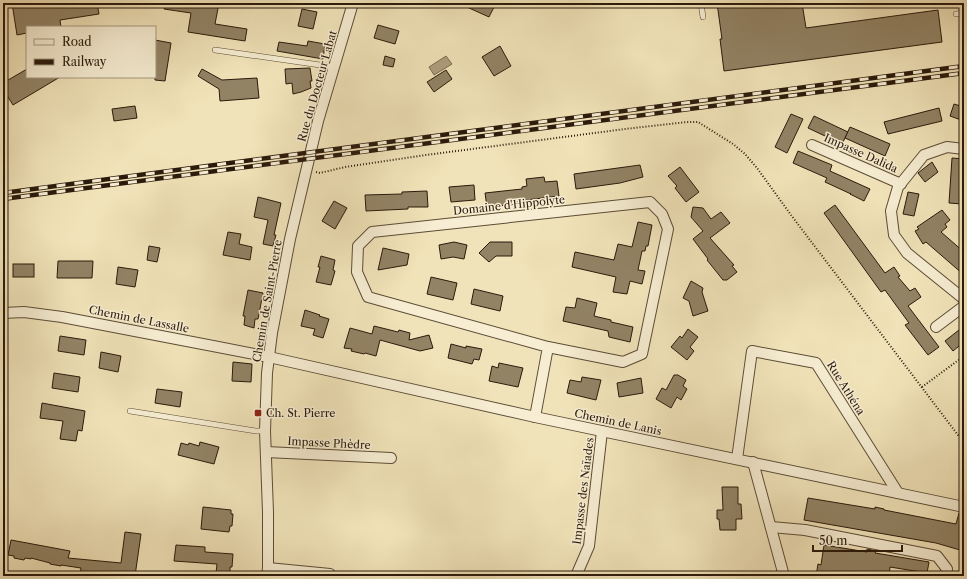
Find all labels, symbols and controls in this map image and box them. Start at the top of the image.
legend [26,26,156,78]
street label: Rue du Docteur Labat [294,29,340,143]
text: Road [62,34,92,49]
text: Railway [62,54,107,69]
street label: Impasse Dalida [822,130,900,176]
street label: Domaine d'Hippolyte [452,192,566,218]
street label: Chemin de Saint-Pierre [249,239,285,363]
street label: Chemin de Lassalle [88,302,190,336]
street label: Rue Athéna [824,358,868,418]
place label: Ch. St. Pierre [266,406,336,420]
street label: Chemin de Lanis [573,406,663,438]
marker: Ch. St. Pierre [253,408,263,418]
street label: Impasse Phèdre [287,434,371,452]
street label: Impasse des Naïades [569,437,597,545]
scale bar [813,527,902,553]
text: 50 m [819,533,848,548]

